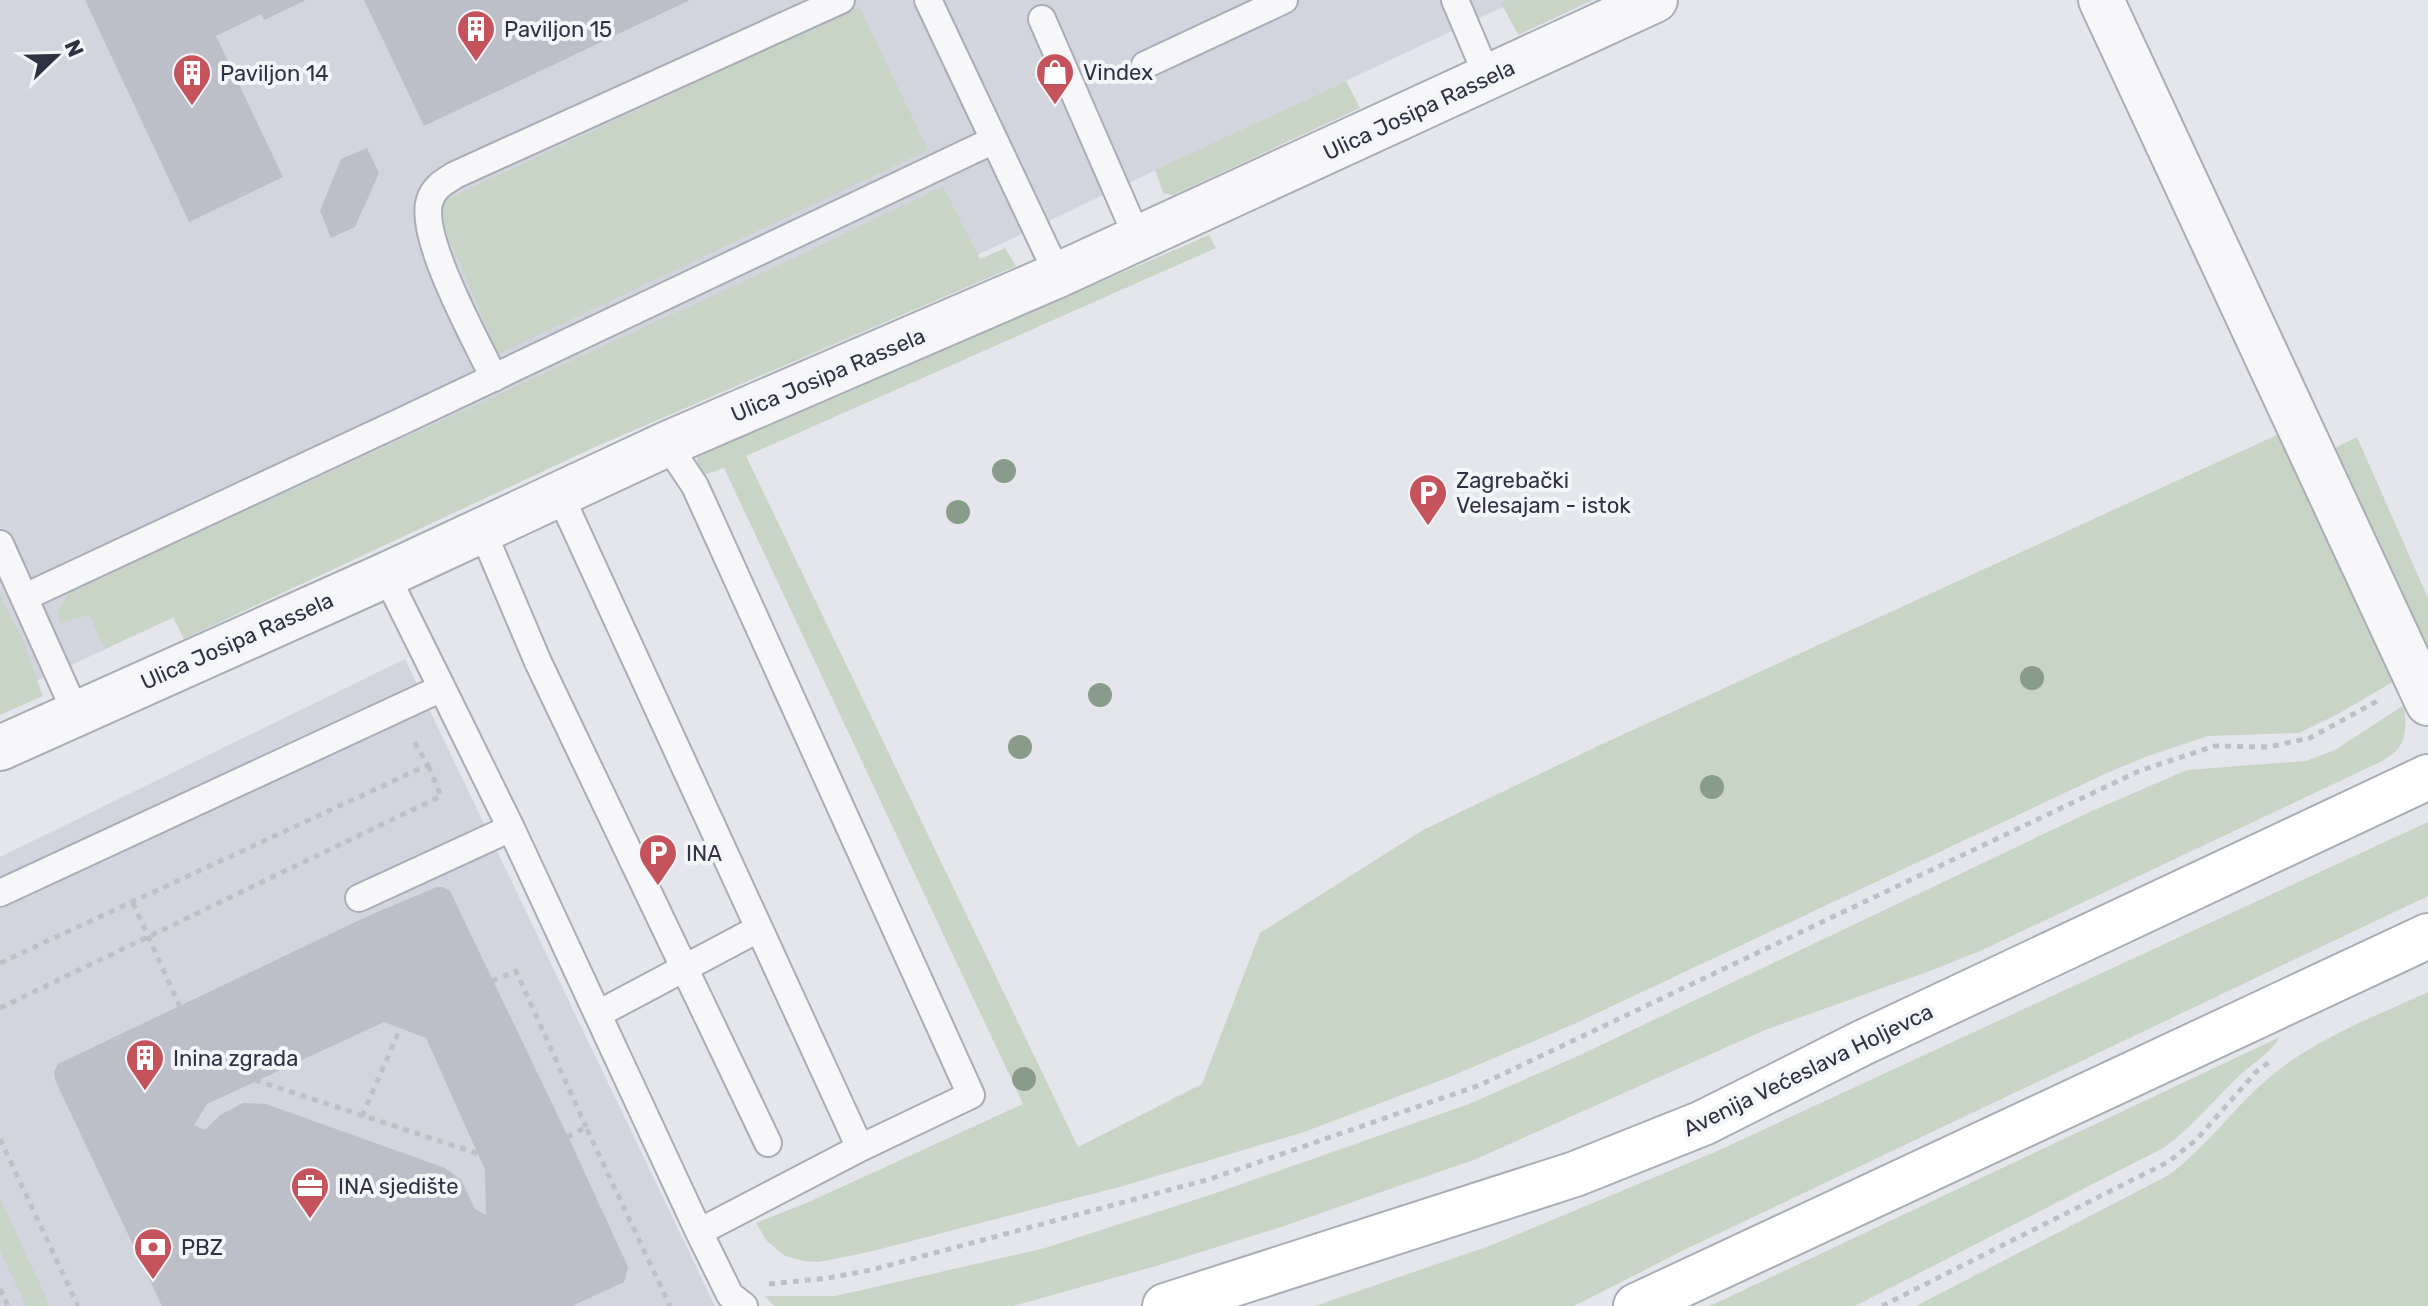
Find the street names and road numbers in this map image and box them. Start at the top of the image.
street label: Ulica Josipa Rassela [1319,54,1519,166]
street label: Ulica Josipa Rassela [727,322,929,428]
street label: Ulica Josipa Rassela [136,586,338,696]
street label: Avenija Većeslava Holjevca [1679,998,1937,1142]

